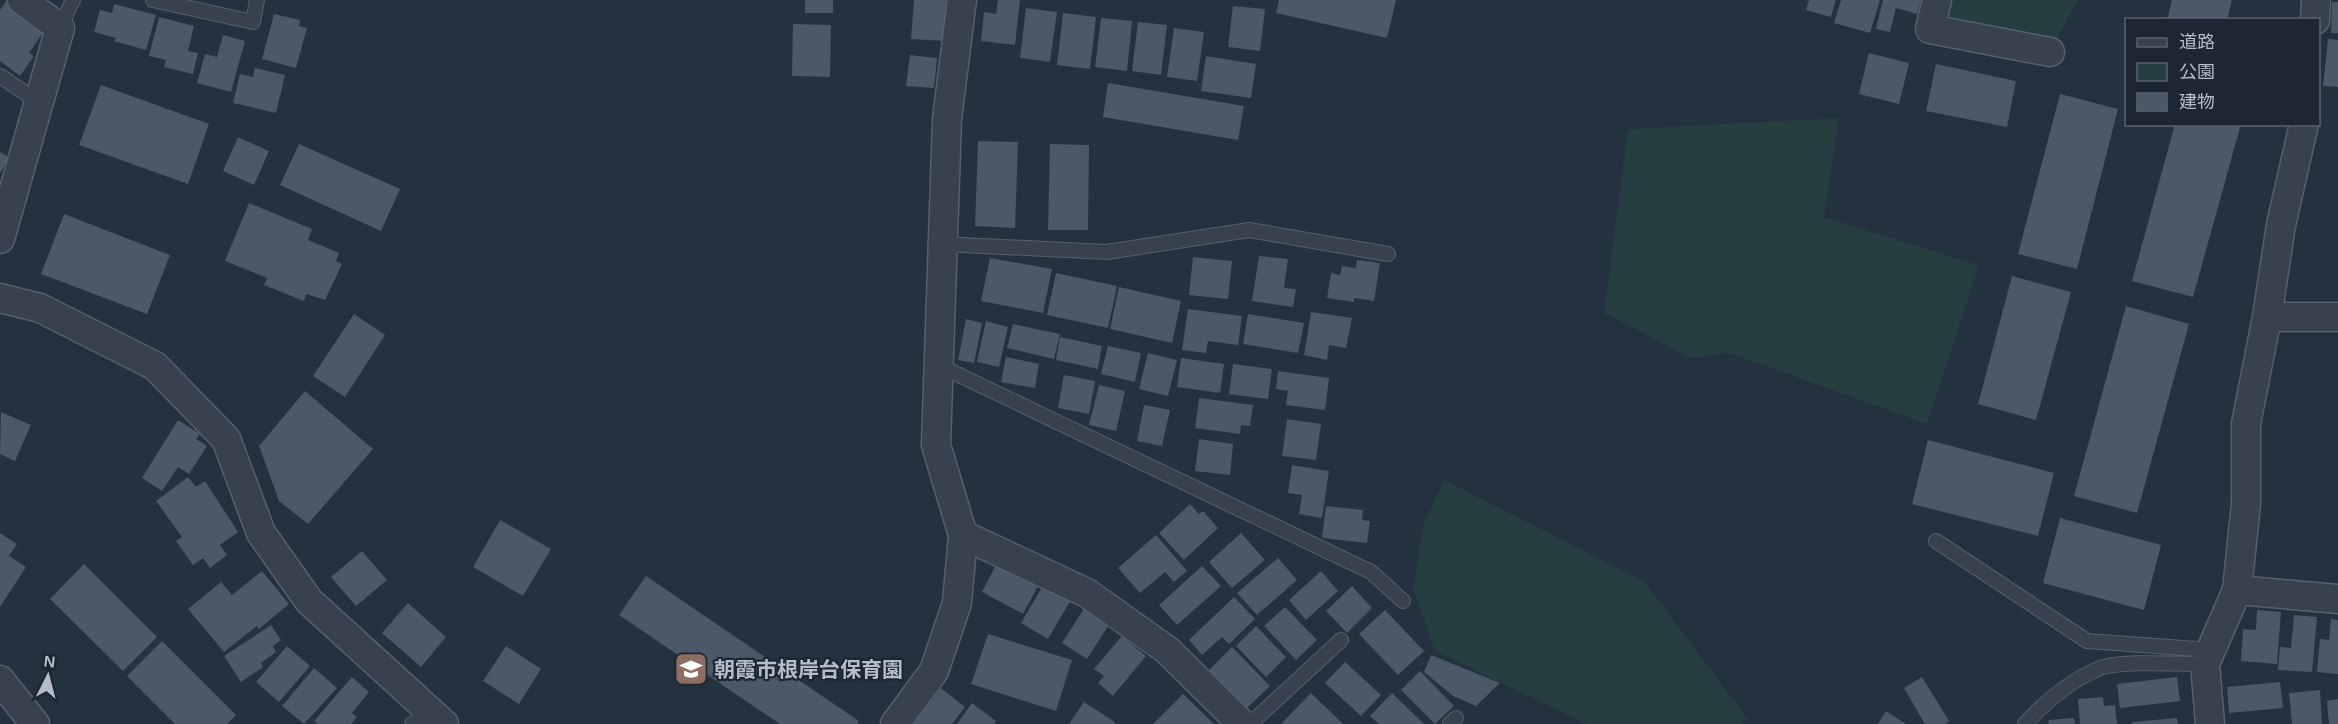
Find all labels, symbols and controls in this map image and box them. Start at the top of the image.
legend [2125,18,2320,126]
text: 道路 [2179,32,2215,52]
text: 公園 [2179,62,2215,82]
text: 建物 [2179,92,2215,112]
north arrow [18,646,78,706]
school or university icon: 朝霞市根岸台保育園 [673,651,709,687]
text: N [43,653,56,671]
place label: 朝霞市根岸台保育園 [714,658,903,681]

